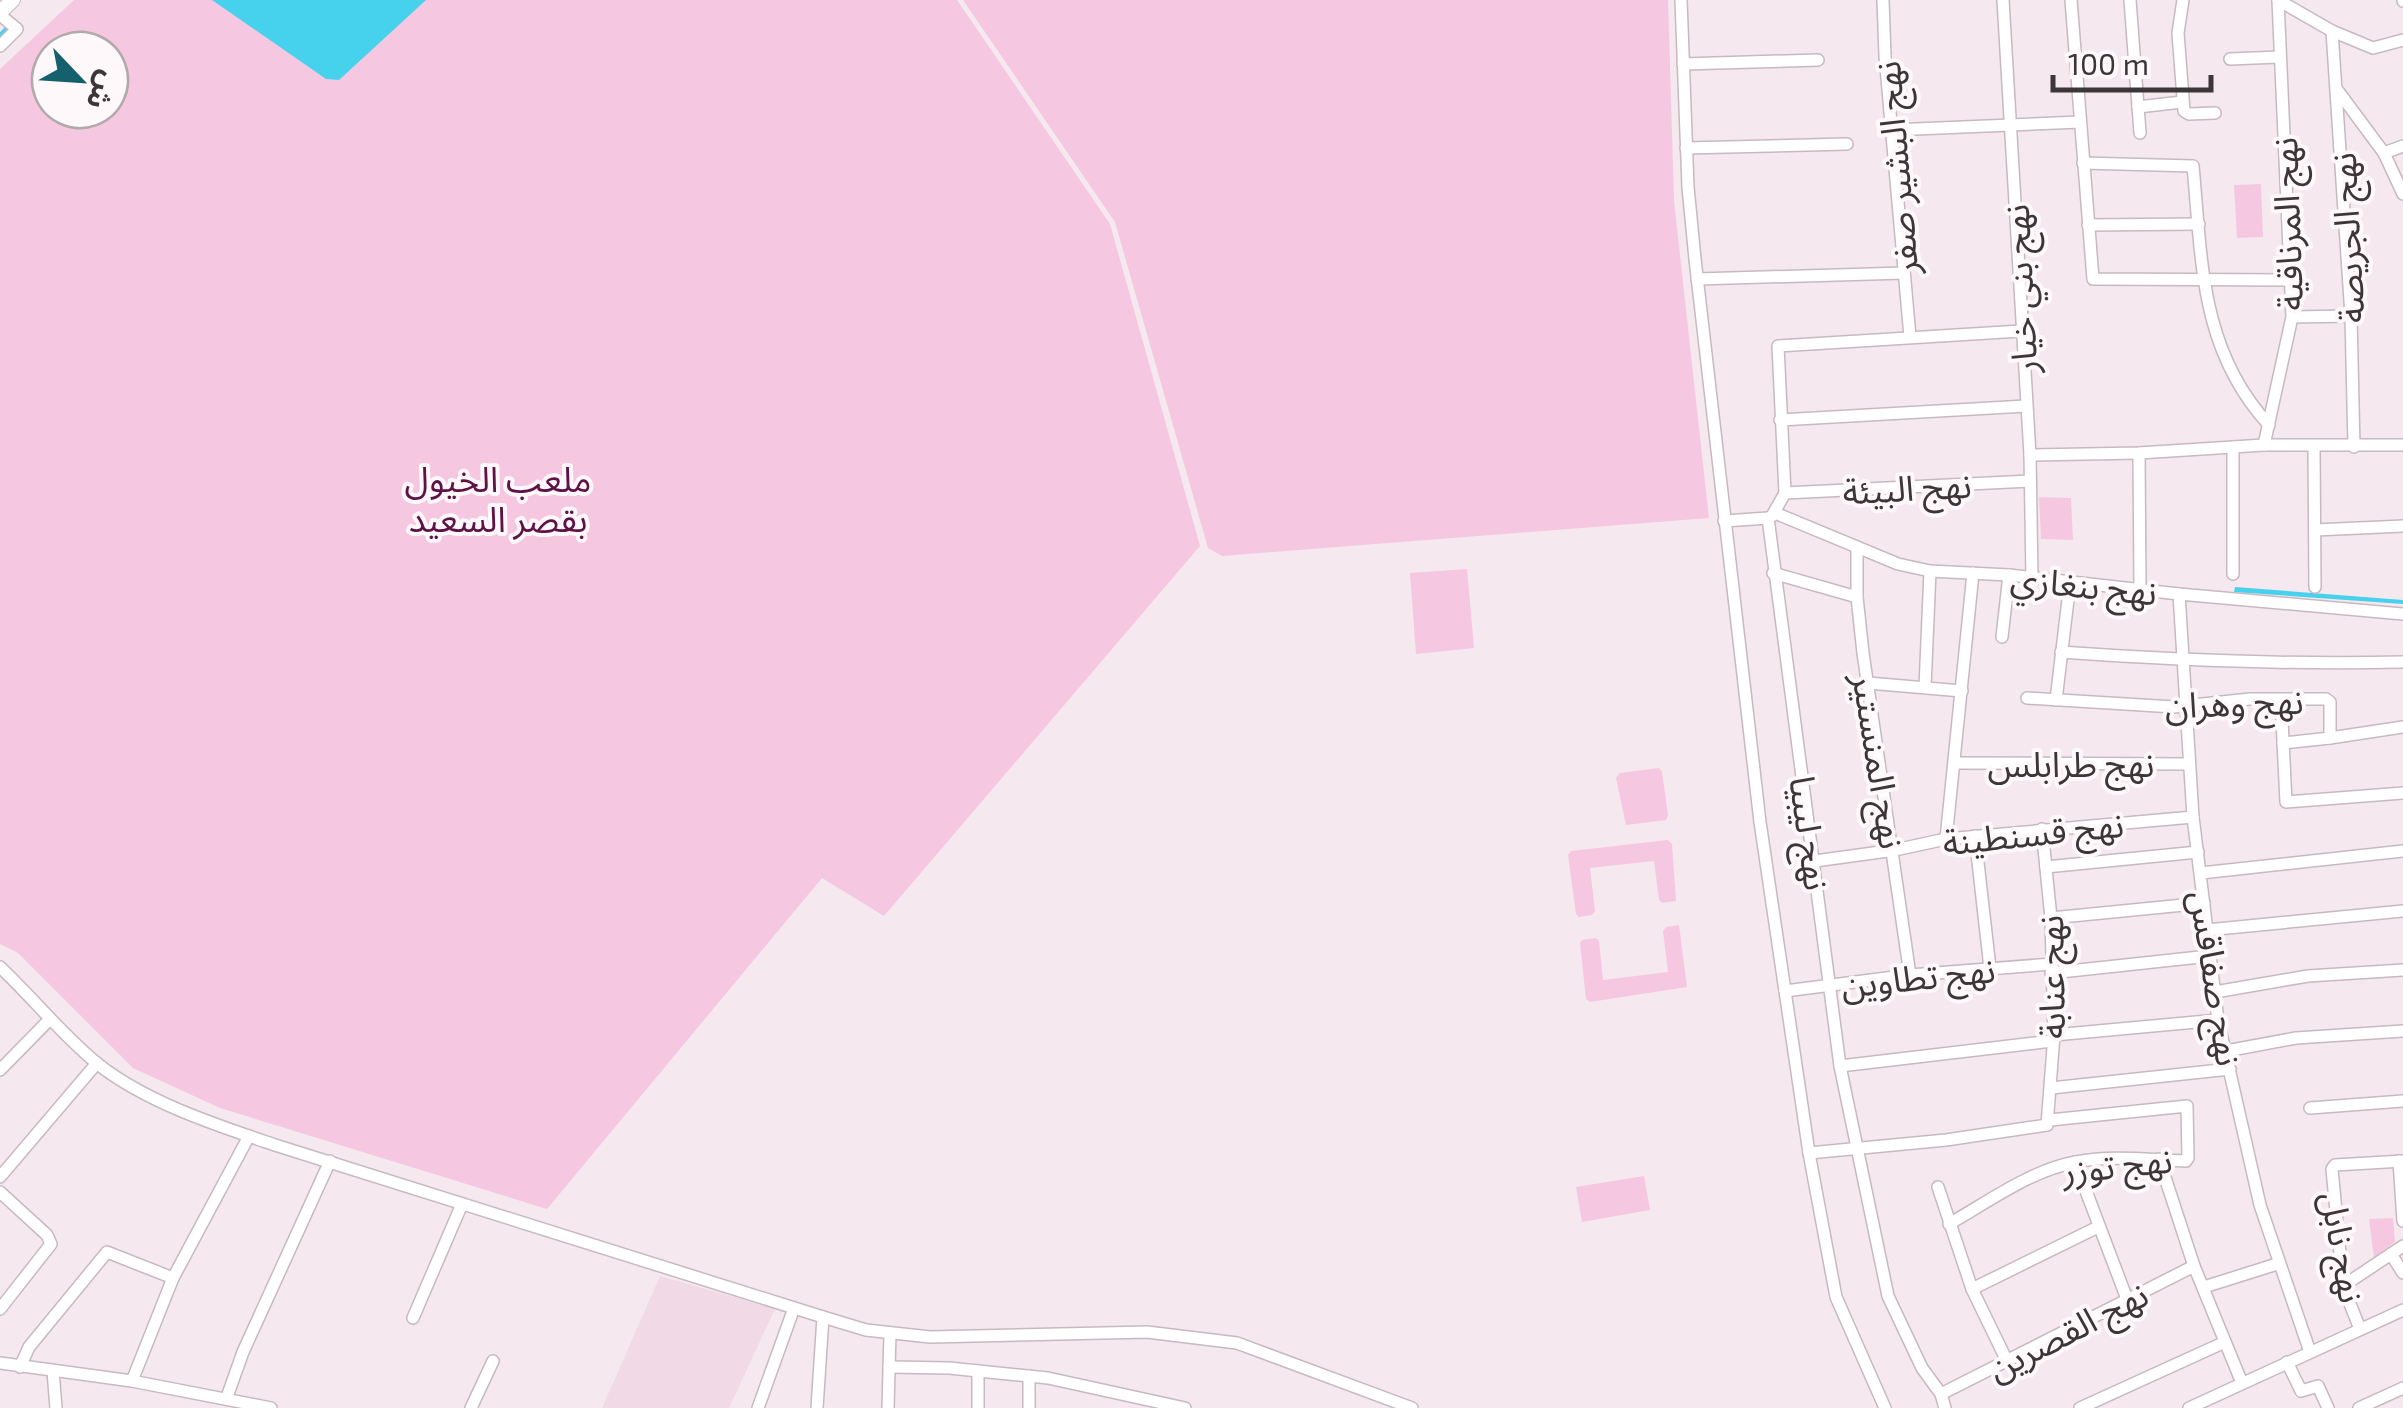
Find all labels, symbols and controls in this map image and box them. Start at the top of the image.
north arrow [30,30,130,130]
scale bar [2053,30,2210,92]
text: 100 m [2068,45,2149,81]
street label: نهج البشير صفر [1865,59,1932,278]
text: ش [80,66,127,116]
street label: نهج المرناقية [2262,136,2317,311]
street label: نهج الجريصة [2321,151,2378,324]
street label: نهج بني خيار [1994,203,2053,376]
park label: ملعب الخيول بقصر السعيد [405,457,591,540]
street label: نهج البيئة [1841,463,1973,518]
street label: نهج بنغازي [2008,555,2159,621]
street label: نهج المنستير [1838,669,1915,853]
street label: نهج وهران [2164,679,2304,732]
street label: نهج طرابلس [1987,742,2155,791]
street label: نهج ليبيا [1775,773,1840,894]
street label: نهج قسنطينة [1940,802,2126,869]
street label: نهج صفاقس [2176,887,2252,1070]
street label: نهج عنابة [2028,915,2079,1039]
street label: نهج تطاوين [1839,947,1998,1012]
street label: نهج توزر [2059,1137,2175,1198]
street label: نهج نابل [2307,1188,2374,1307]
street label: نهج القصرين [1980,1272,2157,1395]

